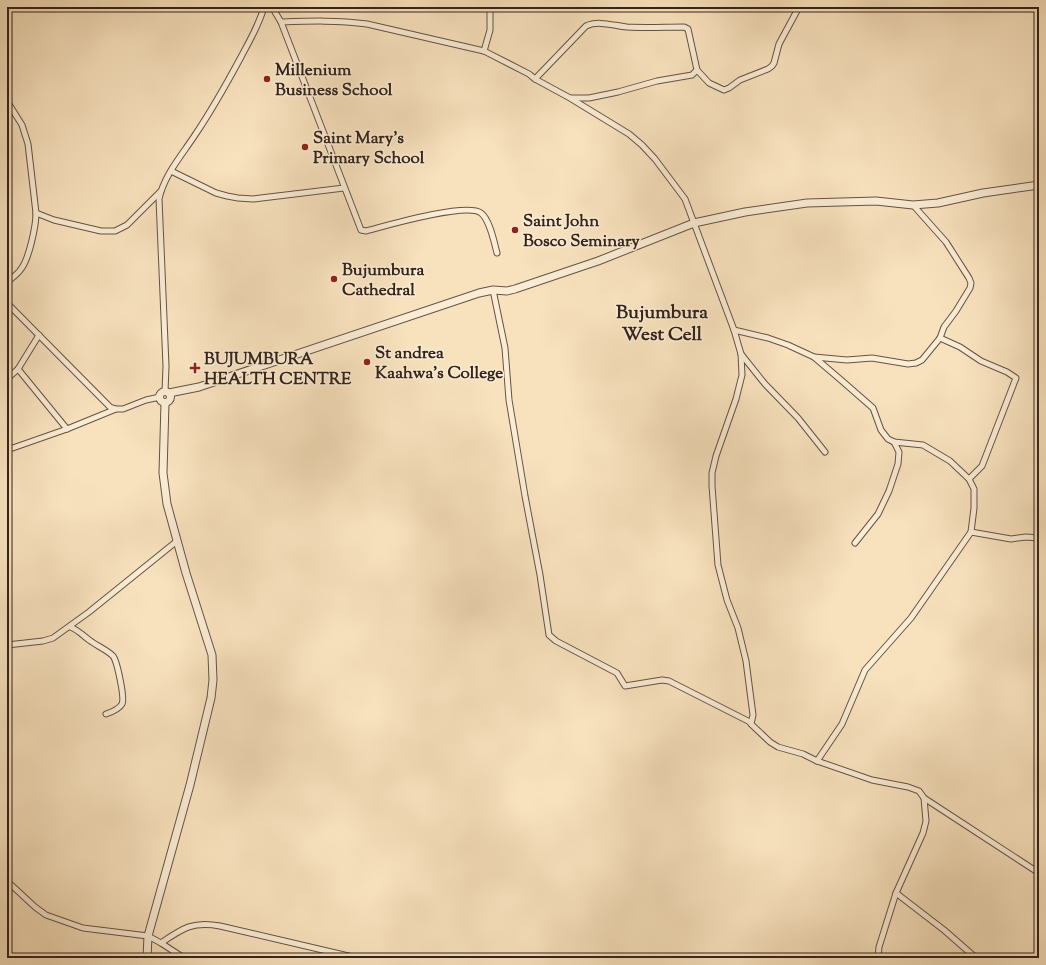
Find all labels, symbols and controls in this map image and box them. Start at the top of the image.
place label: Millenium Business School [275,59,393,103]
marker: Millenium Business School [262,74,272,84]
place label: Saint Mary's Primary School [313,127,425,171]
marker: Saint Mary's Primary School [300,142,310,152]
place label: Saint John Bosco Seminary [523,210,640,254]
marker: Saint John Bosco Seminary [510,225,520,235]
place label: Bujumbura Cathedral [342,259,424,303]
marker: Bujumbura Cathedral [329,274,339,284]
district label: Bujumbura West Cell [616,300,708,349]
place label: St andrea Kaahwa's College [375,342,503,386]
place label: BUJUMBURA HEALTH CENTRE [204,348,352,392]
marker: St andrea Kaahwa's College [362,357,372,367]
marker: BUJUMBURA HEALTH CENTRE [189,362,201,374]

